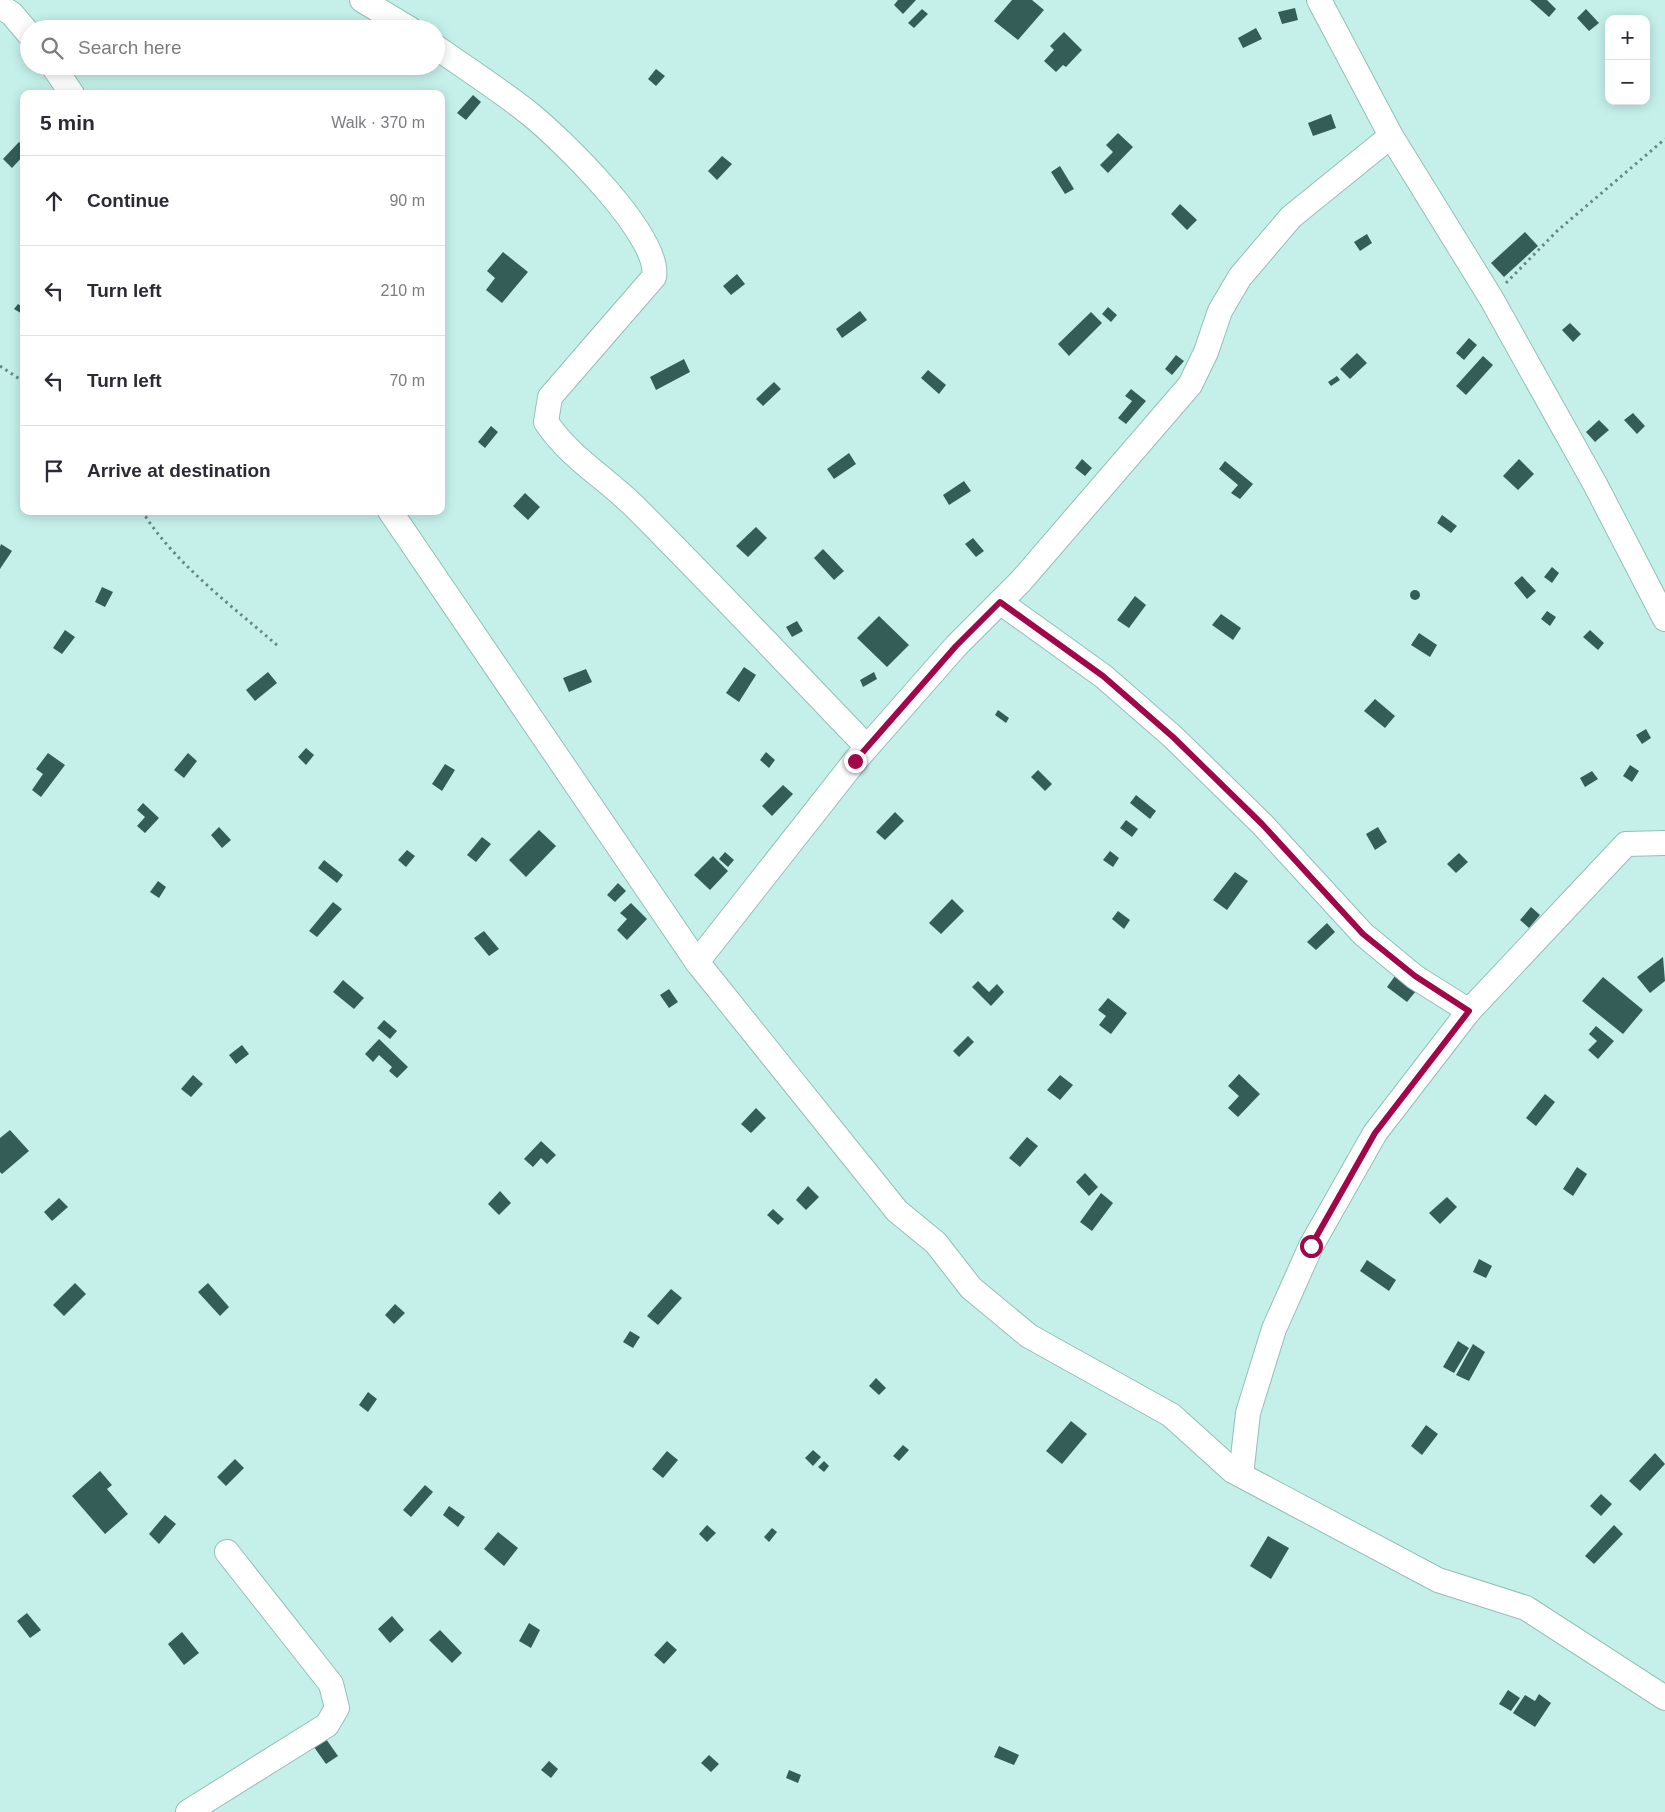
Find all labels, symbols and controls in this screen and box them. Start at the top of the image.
map controls [1605,15,1650,105]
button: + [1605,15,1650,60]
search box [20,20,445,75]
icon: search [38,34,66,62]
text: Search here [78,37,182,58]
button: − [1605,60,1650,105]
text: 5 min [40,111,95,134]
text: Walk · 370 m [331,114,425,131]
icon: ahead [40,187,68,215]
text: Continue [87,190,169,211]
text: 90 m [389,192,425,209]
icon: left [40,277,68,305]
text: Turn left [87,280,162,301]
text: 210 m [381,282,425,299]
icon: left [40,367,68,395]
text: Turn left [87,370,162,391]
text: 70 m [389,372,425,389]
icon: arrive [40,457,68,485]
text: Arrive at destination [87,460,271,481]
route end [844,750,867,773]
route start [1300,1235,1323,1258]

